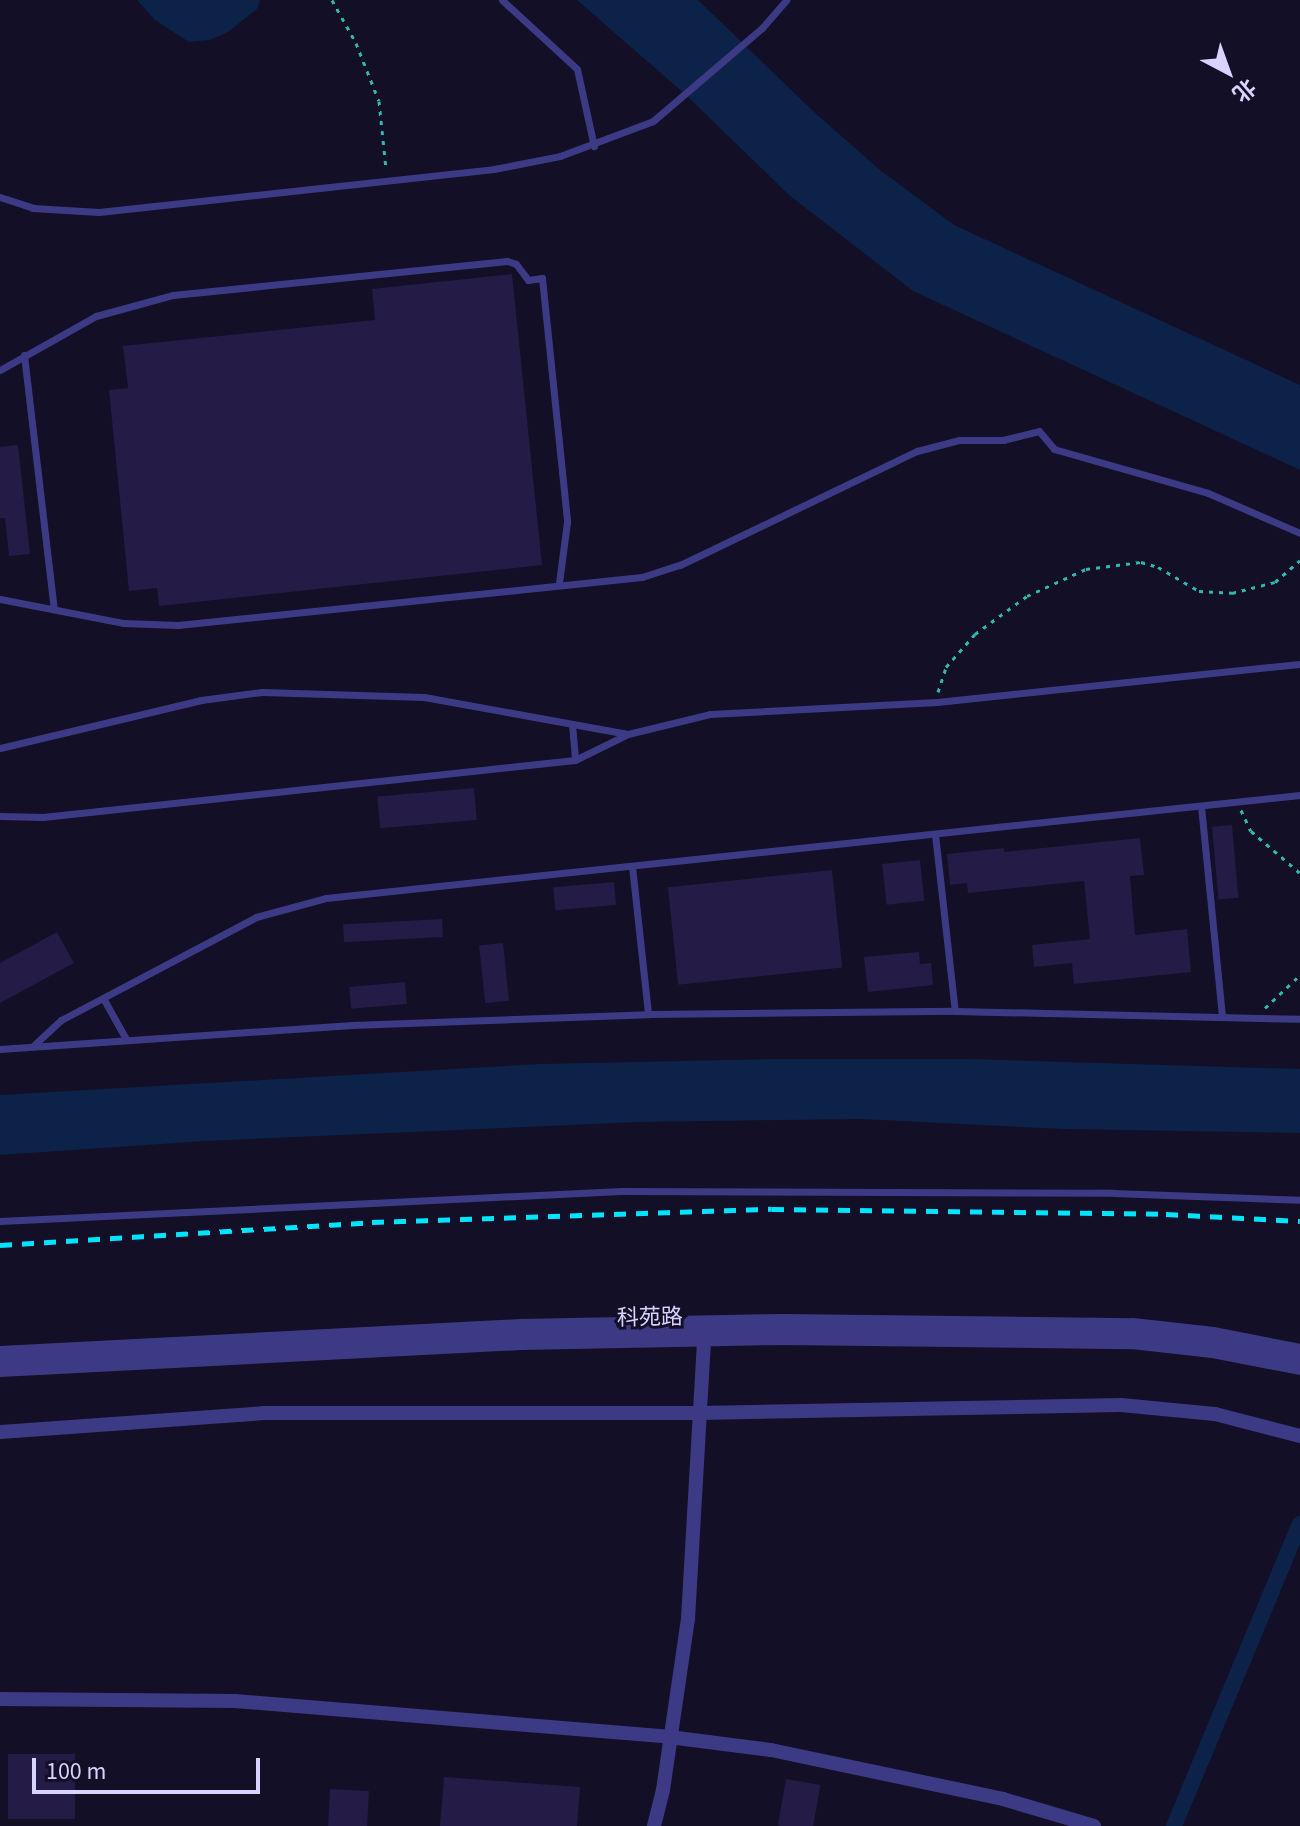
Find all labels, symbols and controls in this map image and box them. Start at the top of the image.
north arrow [1188,32,1268,112]
text: 北 [1225,71,1263,109]
street label: 科苑路 [617,1304,683,1332]
scale bar [36,1742,264,1792]
text: 100 m [46,1754,106,1789]

